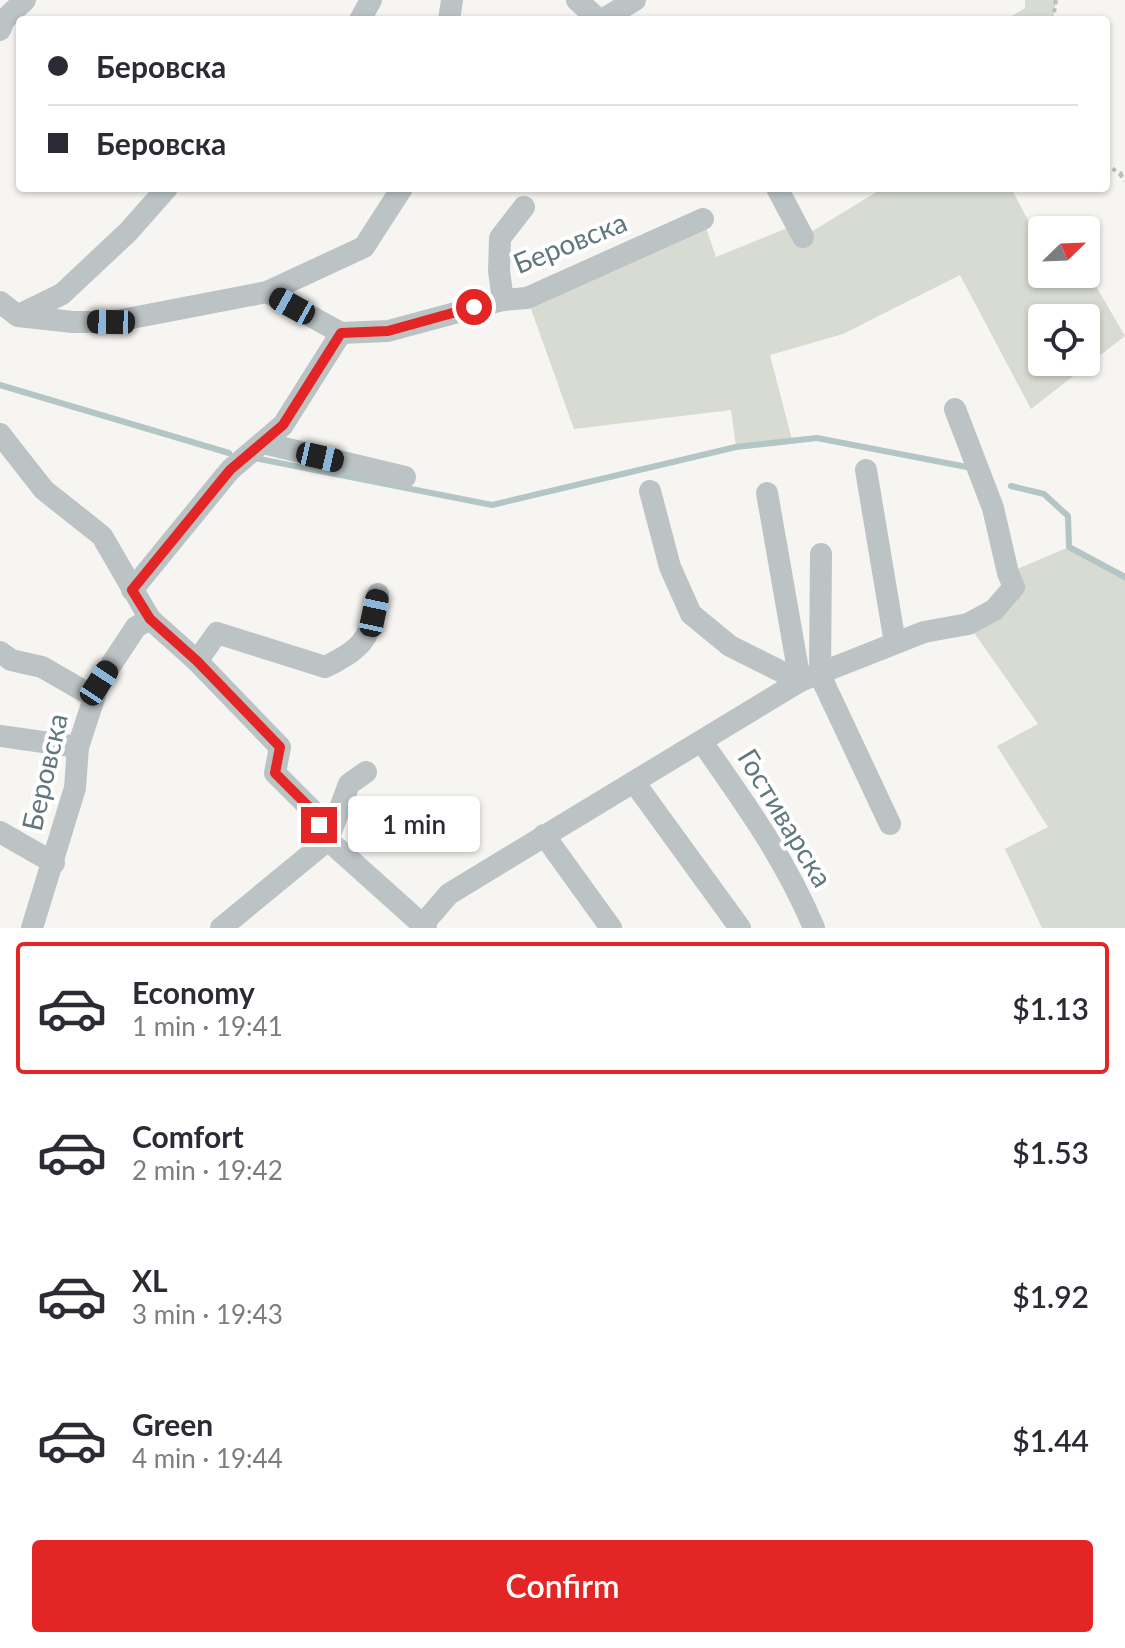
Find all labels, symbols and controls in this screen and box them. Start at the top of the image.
text: Беровска [96,48,226,84]
text: Беровска [96,125,226,161]
street label: Беровска [508,204,631,280]
north arrow [1028,216,1100,288]
map controls [1028,216,1100,376]
car [265,284,319,328]
route start [456,289,492,325]
button: locate [1028,304,1100,376]
car [87,310,135,334]
car [294,440,346,474]
car [357,587,391,639]
car [76,656,122,710]
street label: Беровска [14,710,74,834]
street label: Гостиварска [731,742,840,893]
callout: 1 min [347,797,479,853]
route end [301,807,337,843]
text: 1 min [382,808,446,840]
icon: car [36,972,108,1044]
text: Economy [132,974,255,1010]
text: $1.13 [1012,990,1089,1026]
text: 1 min · 19:41 [132,1010,283,1042]
icon: car [36,1116,108,1188]
text: Comfort [132,1118,244,1154]
text: $1.53 [1012,1134,1089,1170]
text: 2 min · 19:42 [132,1154,283,1186]
icon: car [36,1260,108,1332]
text: XL [132,1262,168,1298]
text: $1.92 [1012,1278,1089,1314]
text: 3 min · 19:43 [132,1298,283,1330]
icon: car [36,1404,108,1476]
text: Green [132,1406,213,1442]
text: $1.44 [1012,1422,1089,1458]
text: 4 min · 19:44 [132,1442,283,1474]
button: Confirm [32,1540,1093,1632]

